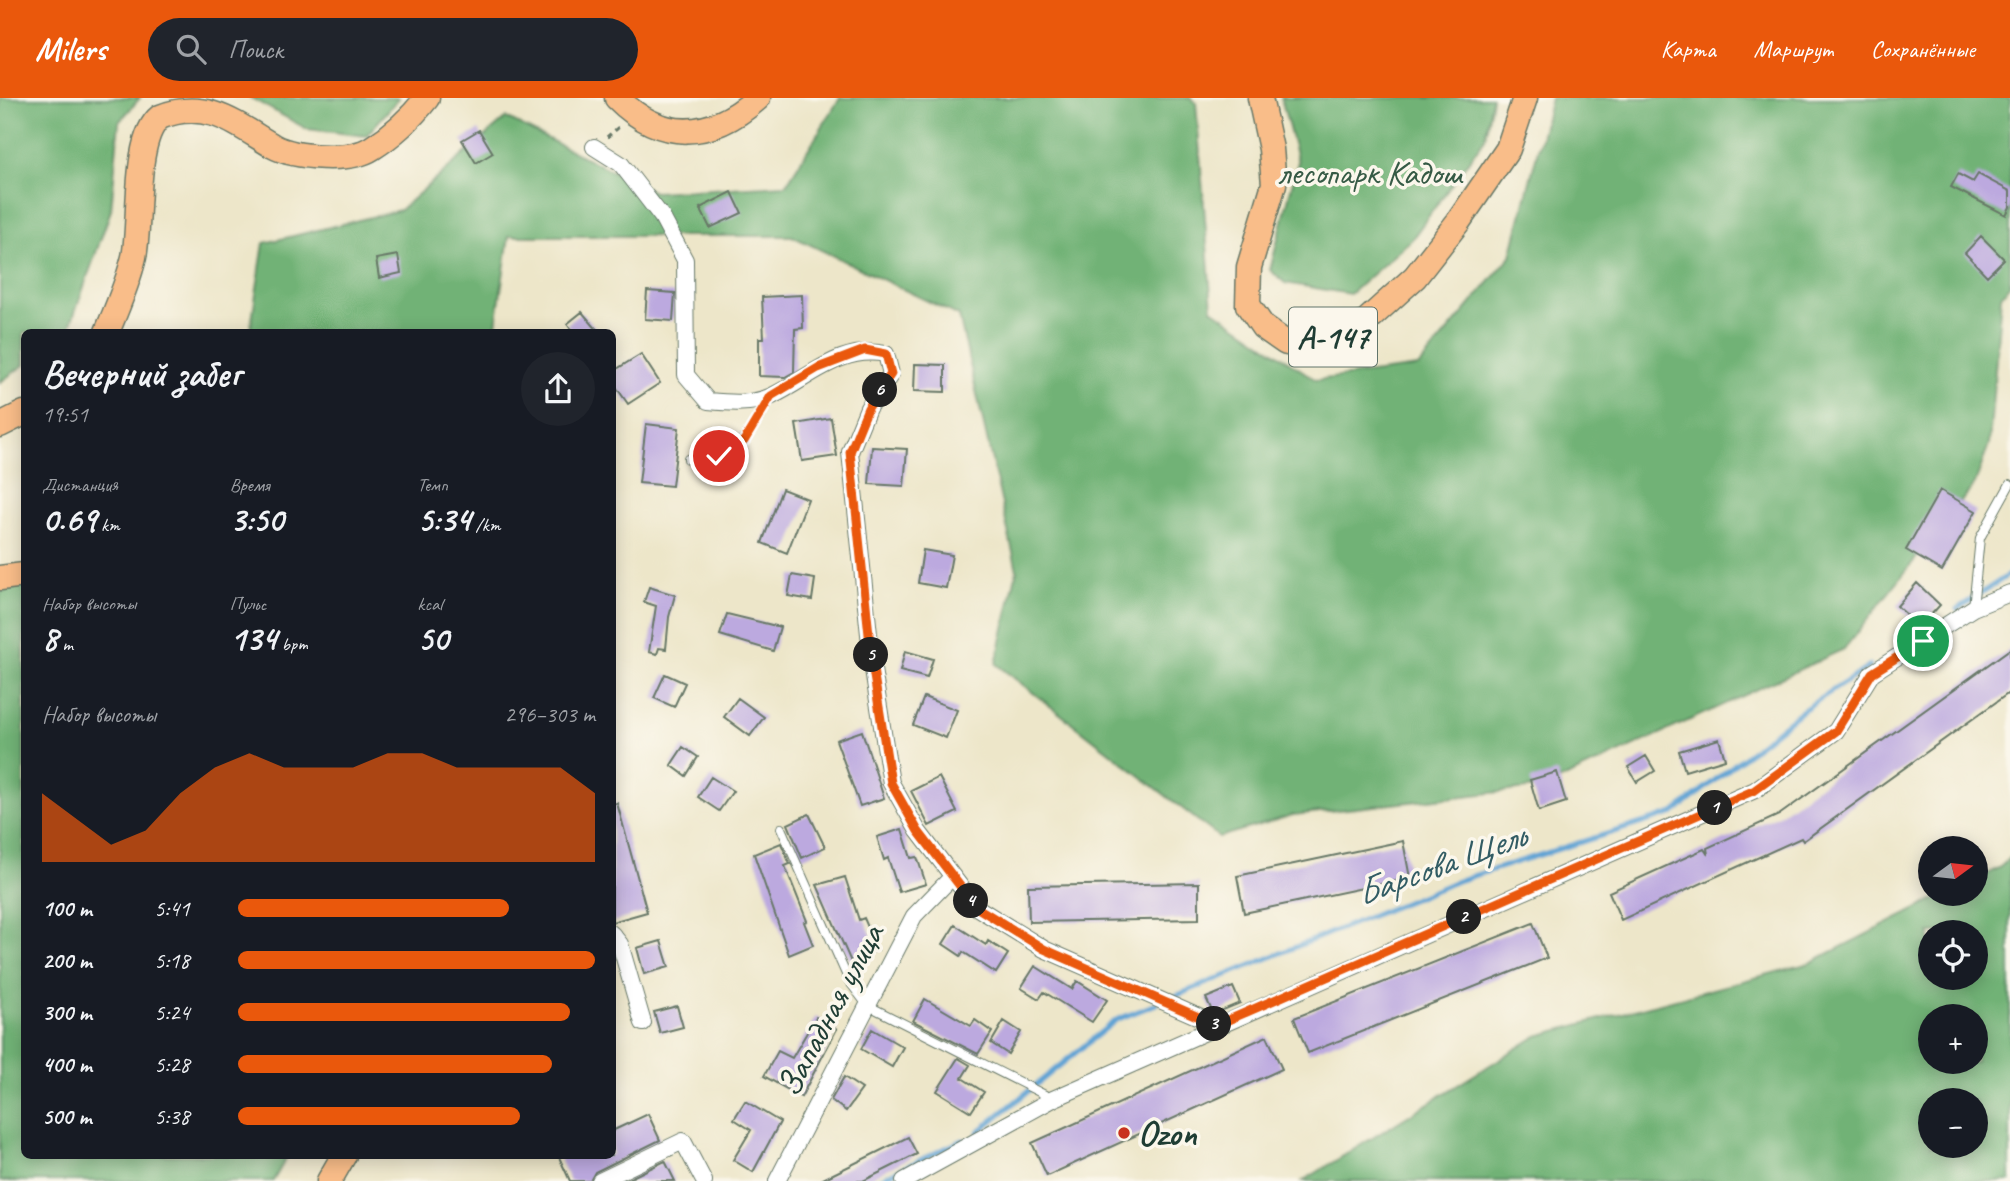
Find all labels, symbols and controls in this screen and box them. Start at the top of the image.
search box [148,18,638,81]
text: Milers [35,28,106,70]
icon: search [172,30,210,68]
text: Поиск [228,33,283,66]
text: Карта [1661,34,1716,64]
text: Маршрут [1754,34,1833,64]
text: Сохранённые [1871,34,1975,64]
park label: лесопарк Кадош [1278,150,1464,195]
road number: А-147 [1289,308,1377,366]
text: Вечерний забег [42,350,241,397]
button: share [521,352,595,426]
pin: 6 [862,372,898,408]
text: 6 [875,377,884,401]
text: 19:51 [42,400,88,429]
pin [689,426,749,486]
icon: check [700,437,738,475]
text: Дистанция [42,473,118,497]
text: Время [230,473,270,497]
text: Темп [417,473,448,497]
text: 0.69 [42,497,97,542]
text: 3:50 [230,497,283,542]
text: 5:34 [417,497,471,542]
text: km [97,513,120,537]
text: /km [471,513,500,537]
text: Набор высоты [42,592,136,616]
text: Пульс [230,592,266,616]
text: kcal [417,592,442,616]
pin [1893,611,1953,671]
text: 8 [42,616,58,661]
text: 134 [230,616,277,661]
text: 50 [417,616,448,661]
icon: arrive [1904,622,1942,660]
text: m [58,632,73,656]
text: bpm [277,632,308,656]
pin: 5 [854,638,888,672]
text: 5 [866,642,875,666]
text: Набор высоты [42,700,156,729]
text: 296–303 m [504,700,595,729]
pin: 1 [1698,790,1732,826]
text: 1 [1710,795,1719,819]
water label: Барсова Щель [1349,810,1536,916]
north arrow [1918,836,1988,906]
map controls [1918,836,1988,1158]
pin: 4 [954,884,988,918]
text: 4 [966,888,975,912]
text: 100 m [42,894,92,923]
text: 5:41 [154,894,190,923]
pin: 2 [1446,900,1482,934]
text: 2 [1459,904,1468,928]
street label: Западная улица [766,914,895,1104]
button: locate [1918,920,1988,990]
text: 200 m [42,946,92,975]
text: 5:18 [154,946,190,975]
text: 300 m [42,998,92,1027]
text: 5:24 [154,998,190,1027]
button: + [1918,1004,1988,1074]
pin: 3 [1196,1006,1232,1042]
text: 3 [1209,1011,1218,1035]
text: 400 m [42,1050,92,1079]
text: 5:28 [154,1050,190,1079]
button: − [1918,1088,1988,1158]
text: 500 m [42,1102,91,1131]
text: 5:38 [154,1102,190,1131]
place label: Ozon [1138,1111,1197,1156]
marker: Ozon [1116,1125,1132,1141]

